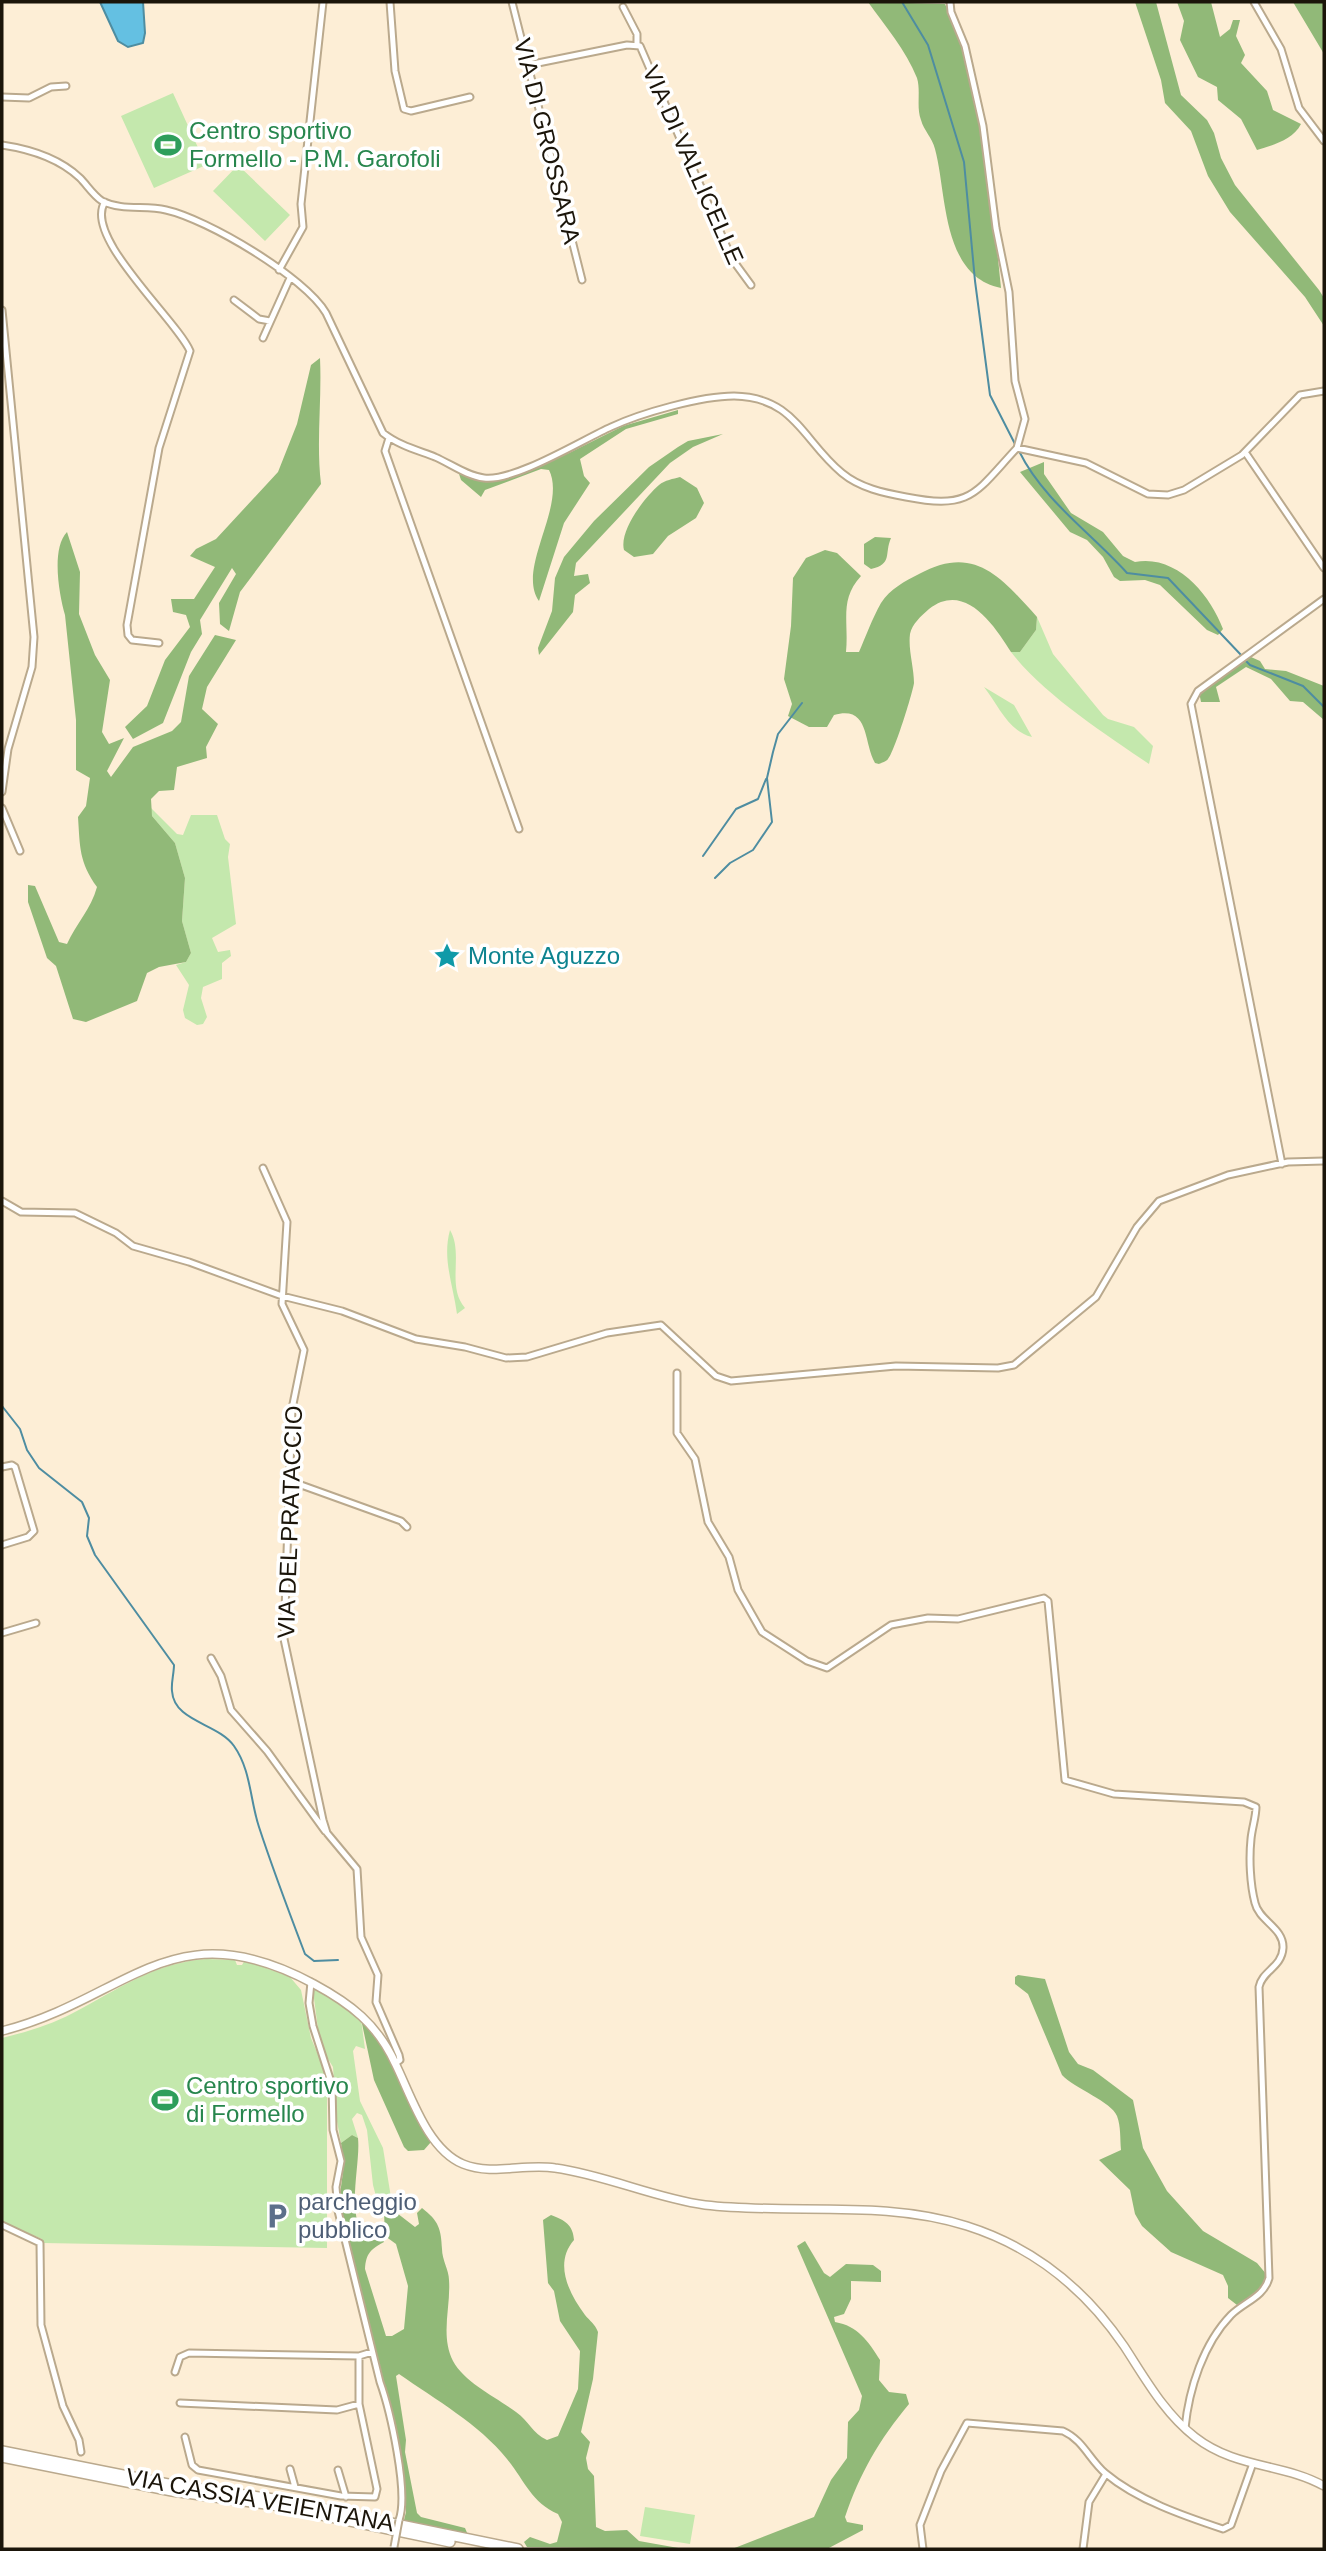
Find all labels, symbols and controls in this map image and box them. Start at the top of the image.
street label: VIA DI GROSSARA [509,35,586,246]
street label: VIA DI VALLICELLE [638,61,749,268]
place label: Centro sportivo Formello - P.M. Garofoli [189,117,441,172]
sports icon: Centro sportivo Formello - P.M. Garofoli [153,130,183,160]
place icon: Monte Aguzzo [432,941,462,971]
place label: Monte Aguzzo [468,942,620,969]
street label: VIA DEL PRATACCIO [272,1405,307,1639]
place label: Centro sportivo di Formello [186,2072,349,2127]
sports icon: Centro sportivo di Formello [150,2085,180,2115]
place label: parcheggio pubblico [298,2188,417,2243]
parking icon: parcheggio pubblico [262,2201,292,2231]
street label: VIA CASSIA VEIENTANA [124,2463,396,2536]

